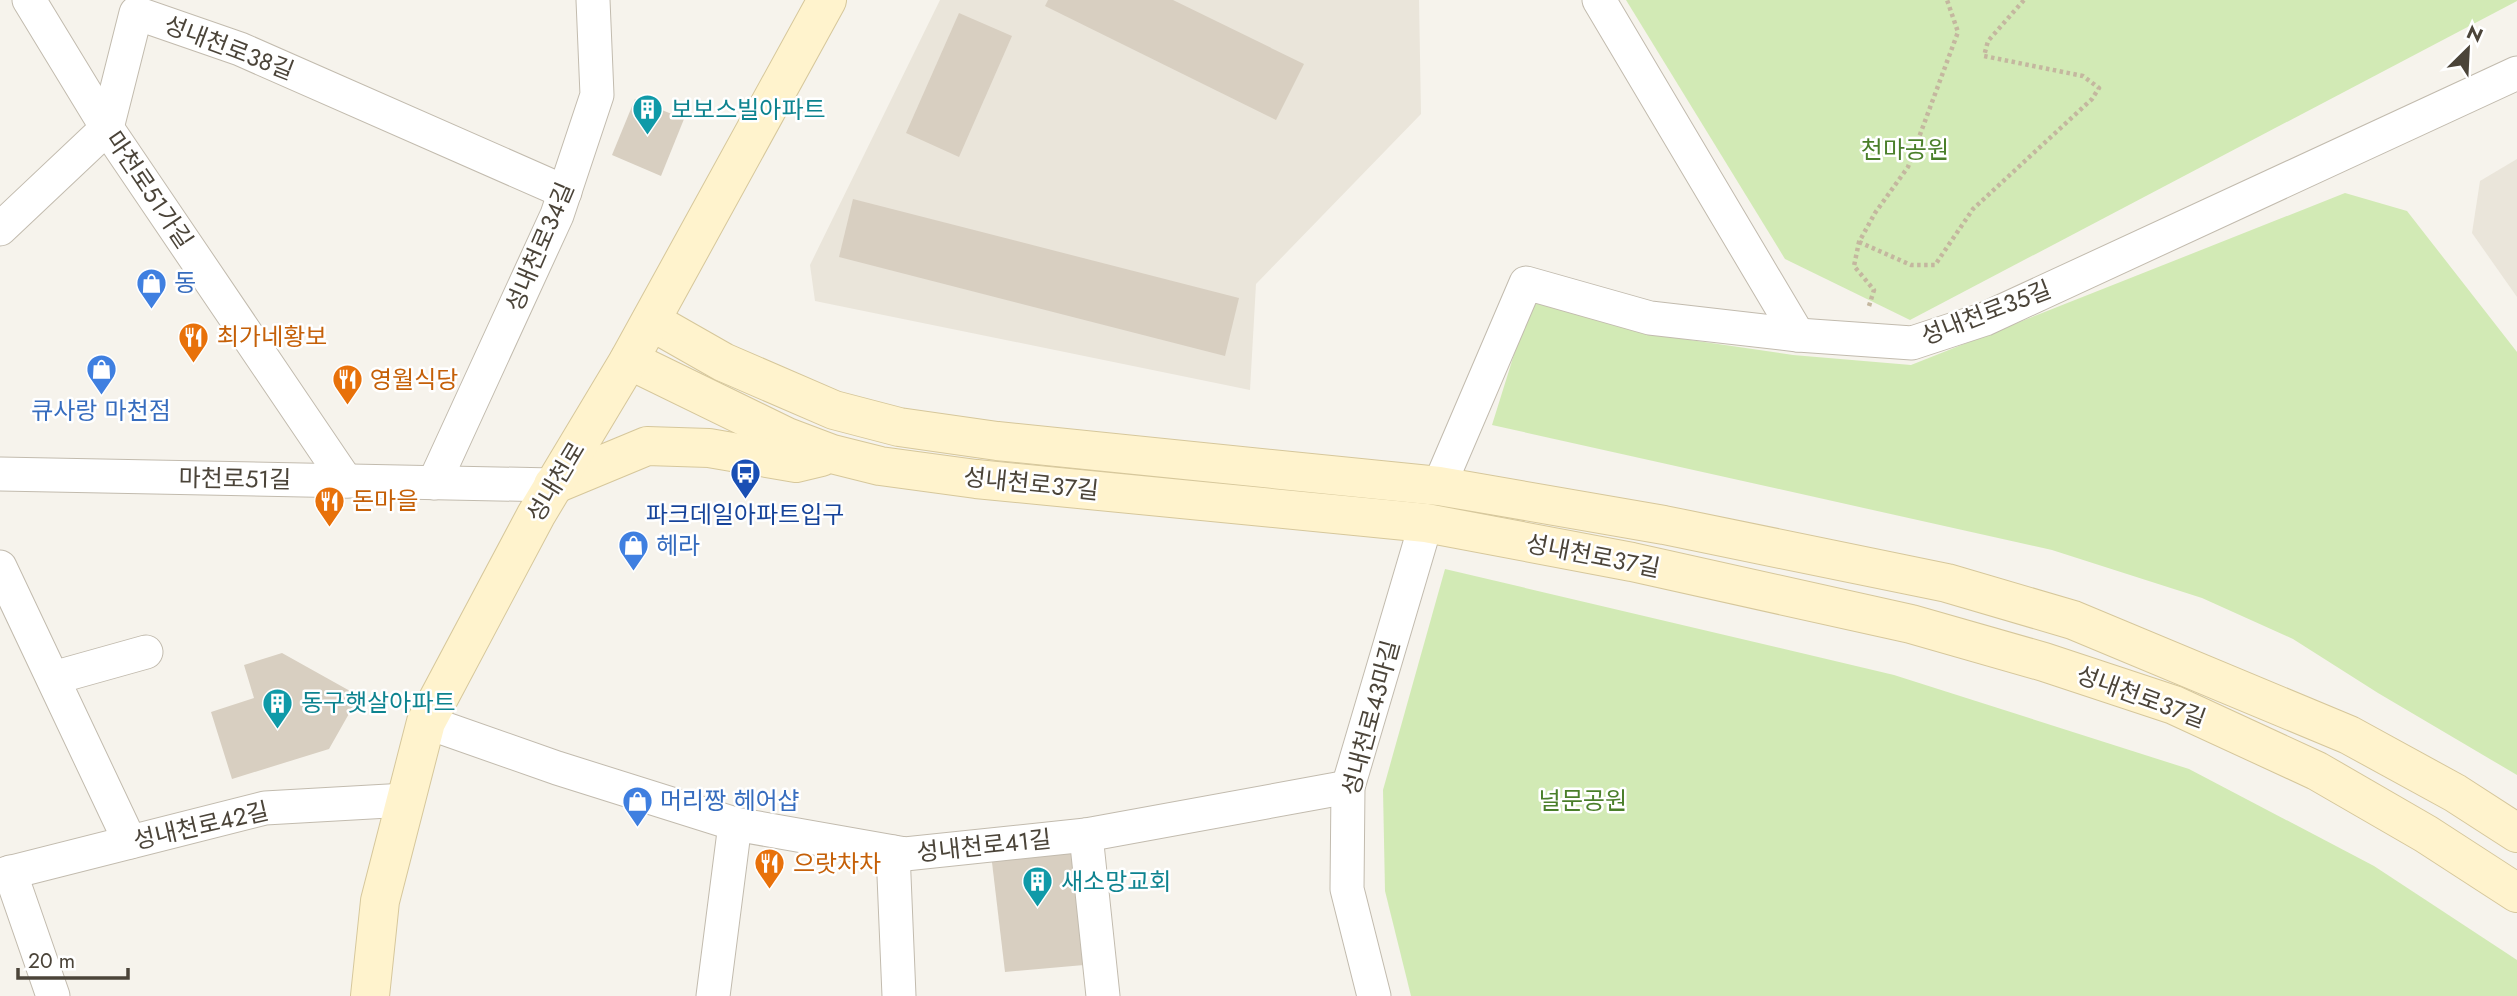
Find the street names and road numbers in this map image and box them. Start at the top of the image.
street label: 성내천로38길 [159,7,299,88]
street label: 마천로51가길 [97,124,202,255]
street label: 성내천로34길 [497,177,583,317]
street label: 성내천로35길 [1916,272,2056,353]
street label: 성내천로 [518,435,593,529]
street label: 성내천로37길 [962,459,1100,508]
street label: 마천로51길 [178,460,292,497]
street label: 성내천로37길 [1523,525,1663,586]
street label: 성내천로43마길 [1333,636,1408,799]
street label: 성내천로37길 [2071,657,2211,736]
street label: 성내천로42길 [130,793,272,858]
street label: 성내천로41길 [915,821,1053,870]

